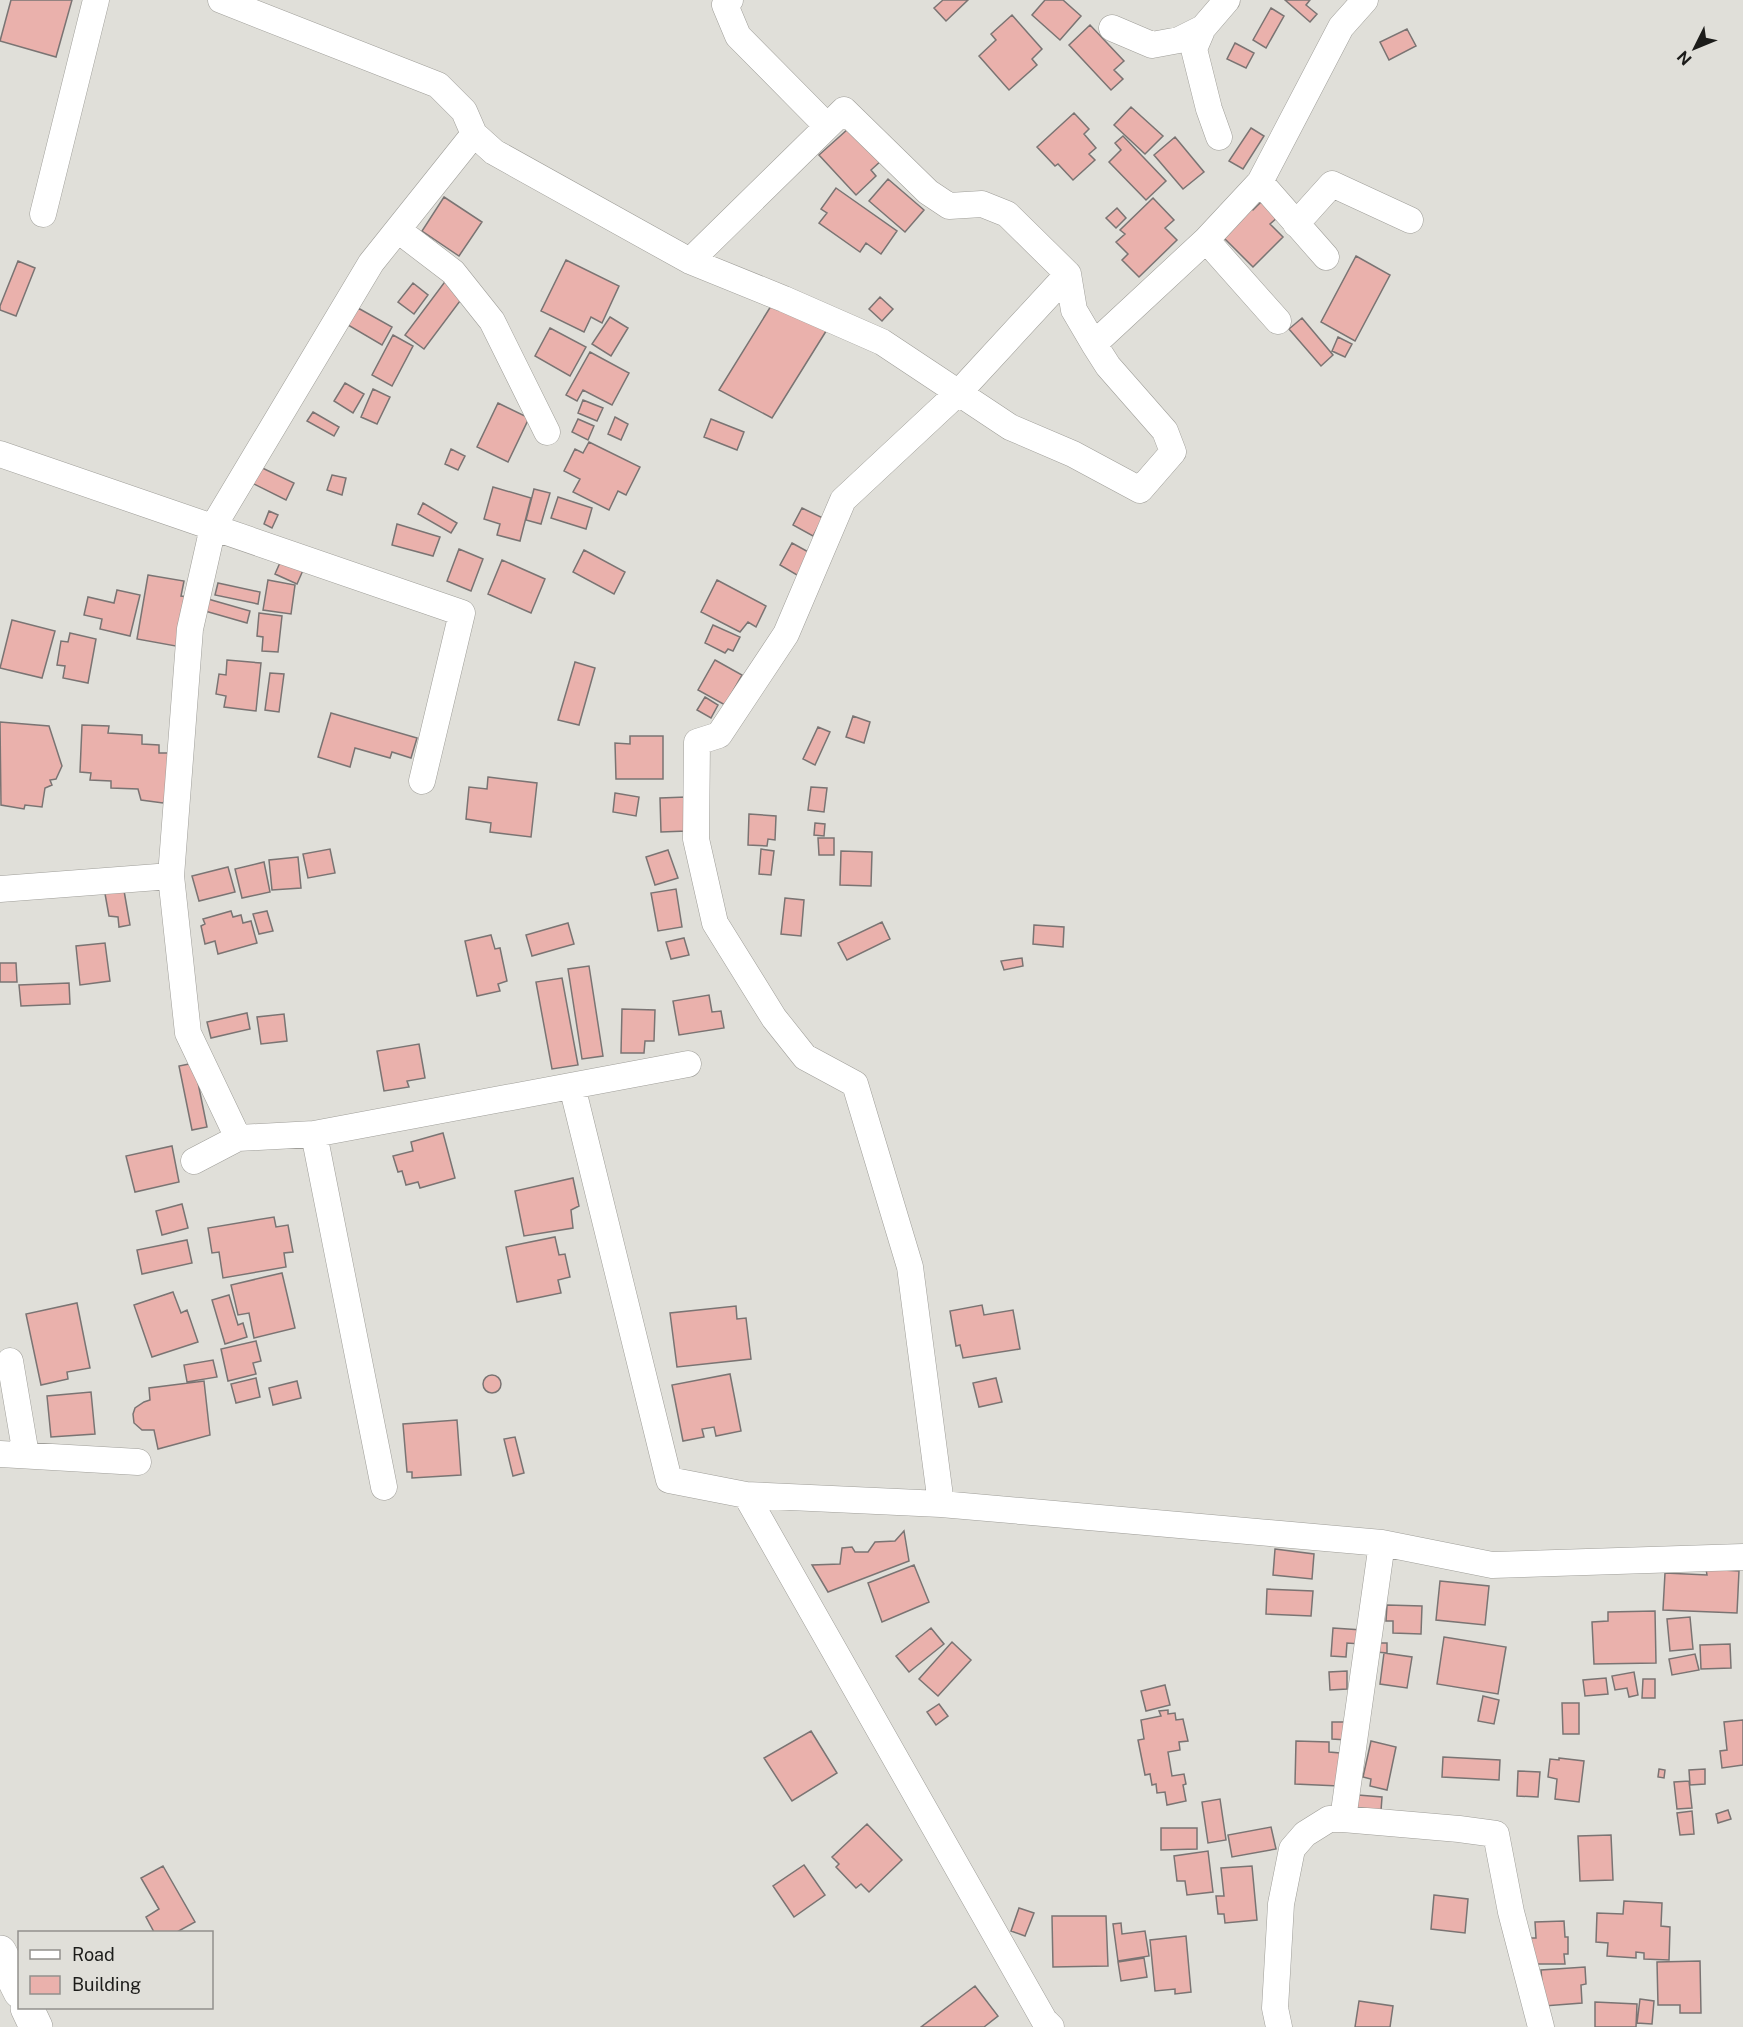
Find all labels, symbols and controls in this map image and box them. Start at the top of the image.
north arrow [1665,18,1725,78]
text: N [1673,47,1696,69]
legend [18,1931,213,2009]
text: Road [72,1944,115,1965]
text: Building [72,1974,141,1995]

